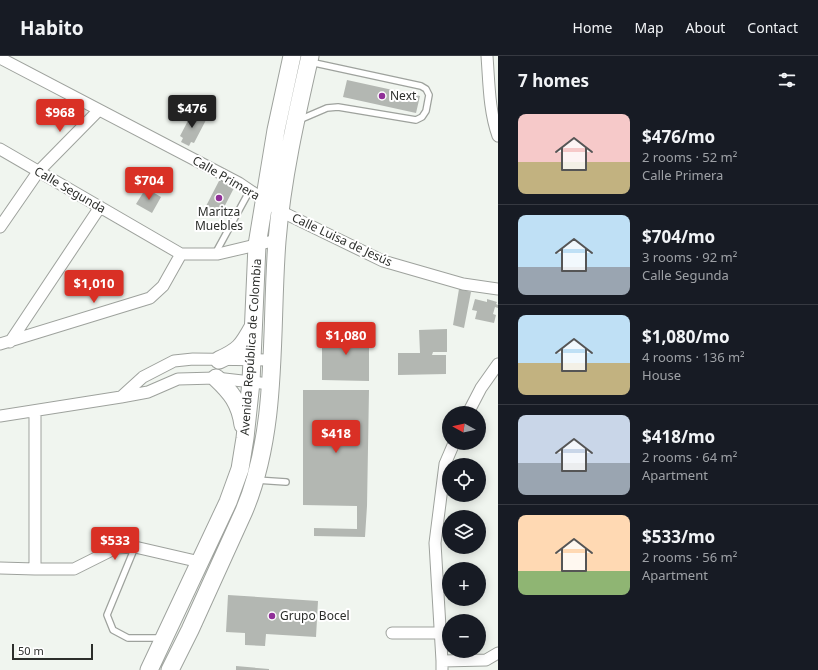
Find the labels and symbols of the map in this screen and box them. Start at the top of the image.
place label: Next [390,87,417,104]
marker: Next [377,91,387,101]
pin: $476 [168,95,216,129]
pin: $968 [36,99,84,133]
street label: Calle Primera [189,151,263,204]
street label: Calle Segunda [31,162,109,217]
pin: $704 [125,167,173,201]
marker: Maritza Muebles [214,193,224,203]
place label: Maritza Muebles [195,203,243,234]
street label: Calle Luisa de Jesús [289,209,395,270]
street label: Avenida República de Colombia [236,258,265,436]
pin: $1,010 [61,270,127,304]
pin: $1,080 [313,322,379,356]
north arrow [442,406,486,450]
pin: $418 [312,420,360,454]
pin: $533 [91,527,139,561]
place label: Grupo Bocel [280,607,350,624]
marker: Grupo Bocel [267,611,277,621]
scale bar [12,642,93,661]

